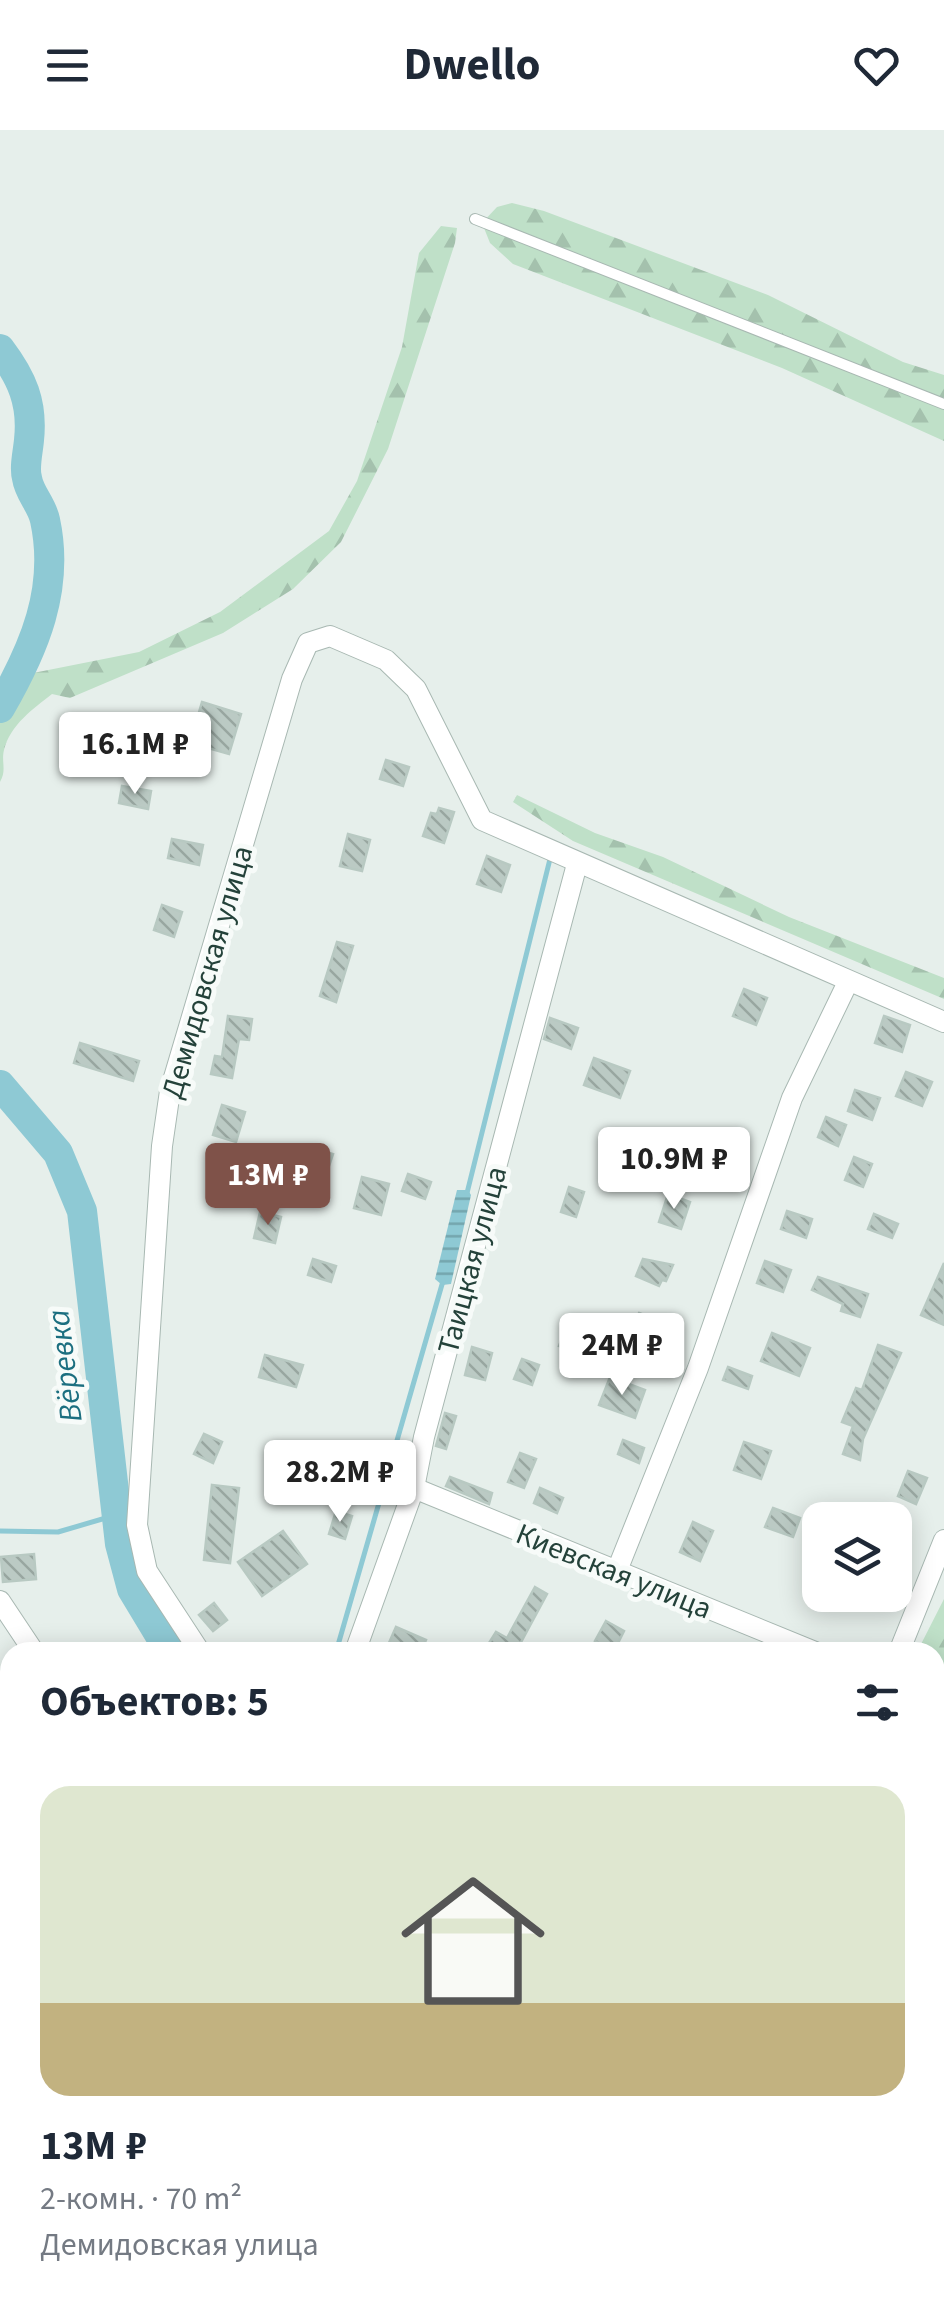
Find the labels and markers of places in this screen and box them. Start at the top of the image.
pin: 16.1M ₽ [43,712,227,797]
pin: 10.9M ₽ [582,1127,766,1212]
pin: 13M ₽ [198,1143,338,1228]
pin: 24M ₽ [552,1313,692,1398]
pin: 28.2M ₽ [248,1440,432,1525]

